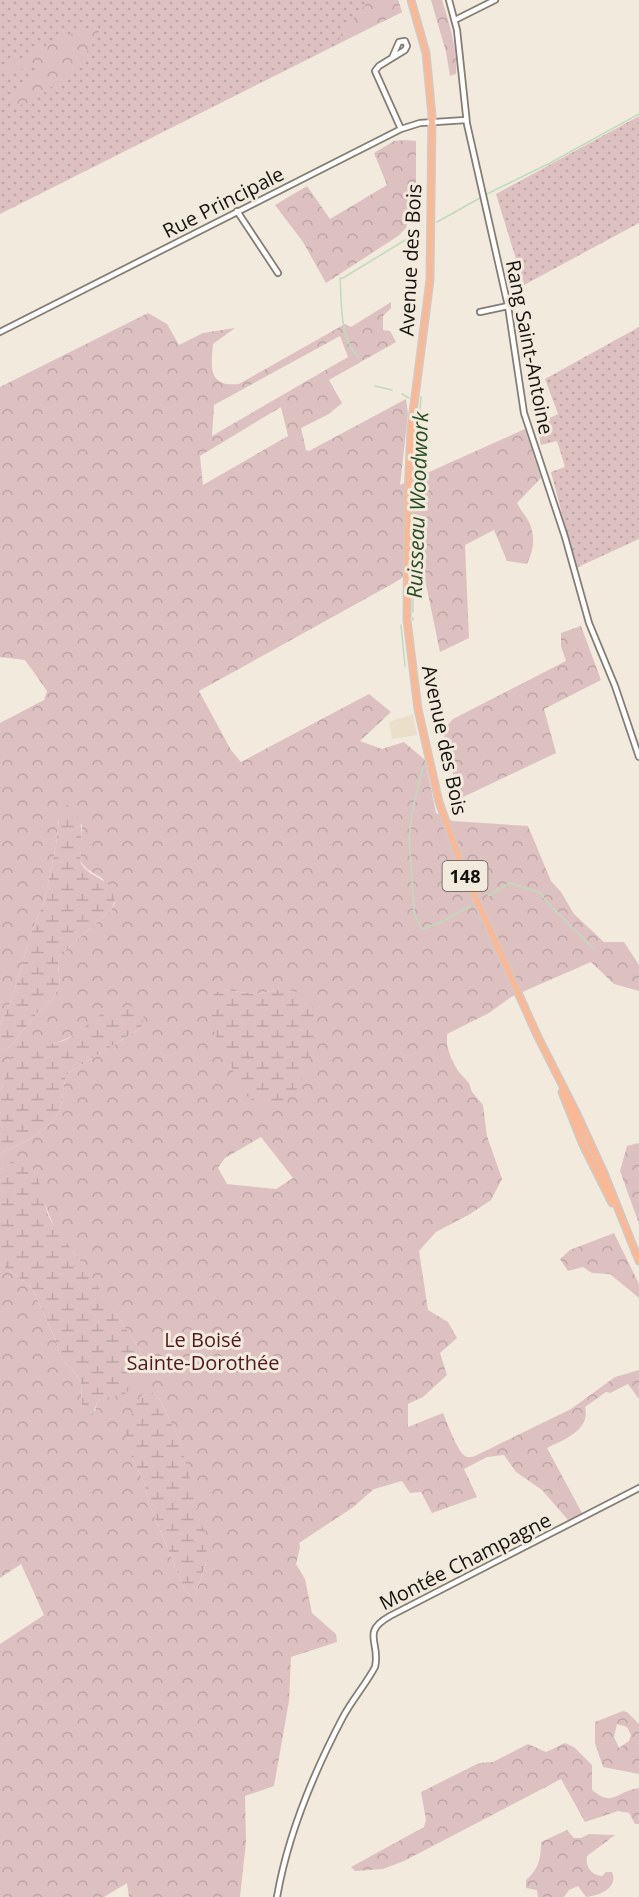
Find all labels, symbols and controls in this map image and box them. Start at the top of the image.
street label: Rue Principale [158,160,288,244]
street label: Avenue des Bois [393,183,427,337]
street label: Rang Saint-Antoine [500,257,560,437]
water label: Ruisseau Woodwork [400,411,434,599]
street label: Avenue des Bois [416,663,474,817]
road number: 148 [442,861,488,891]
park label: Le Boisé Sainte-Dorothée [127,1326,279,1376]
street label: Montée Champagne [375,1506,555,1616]

